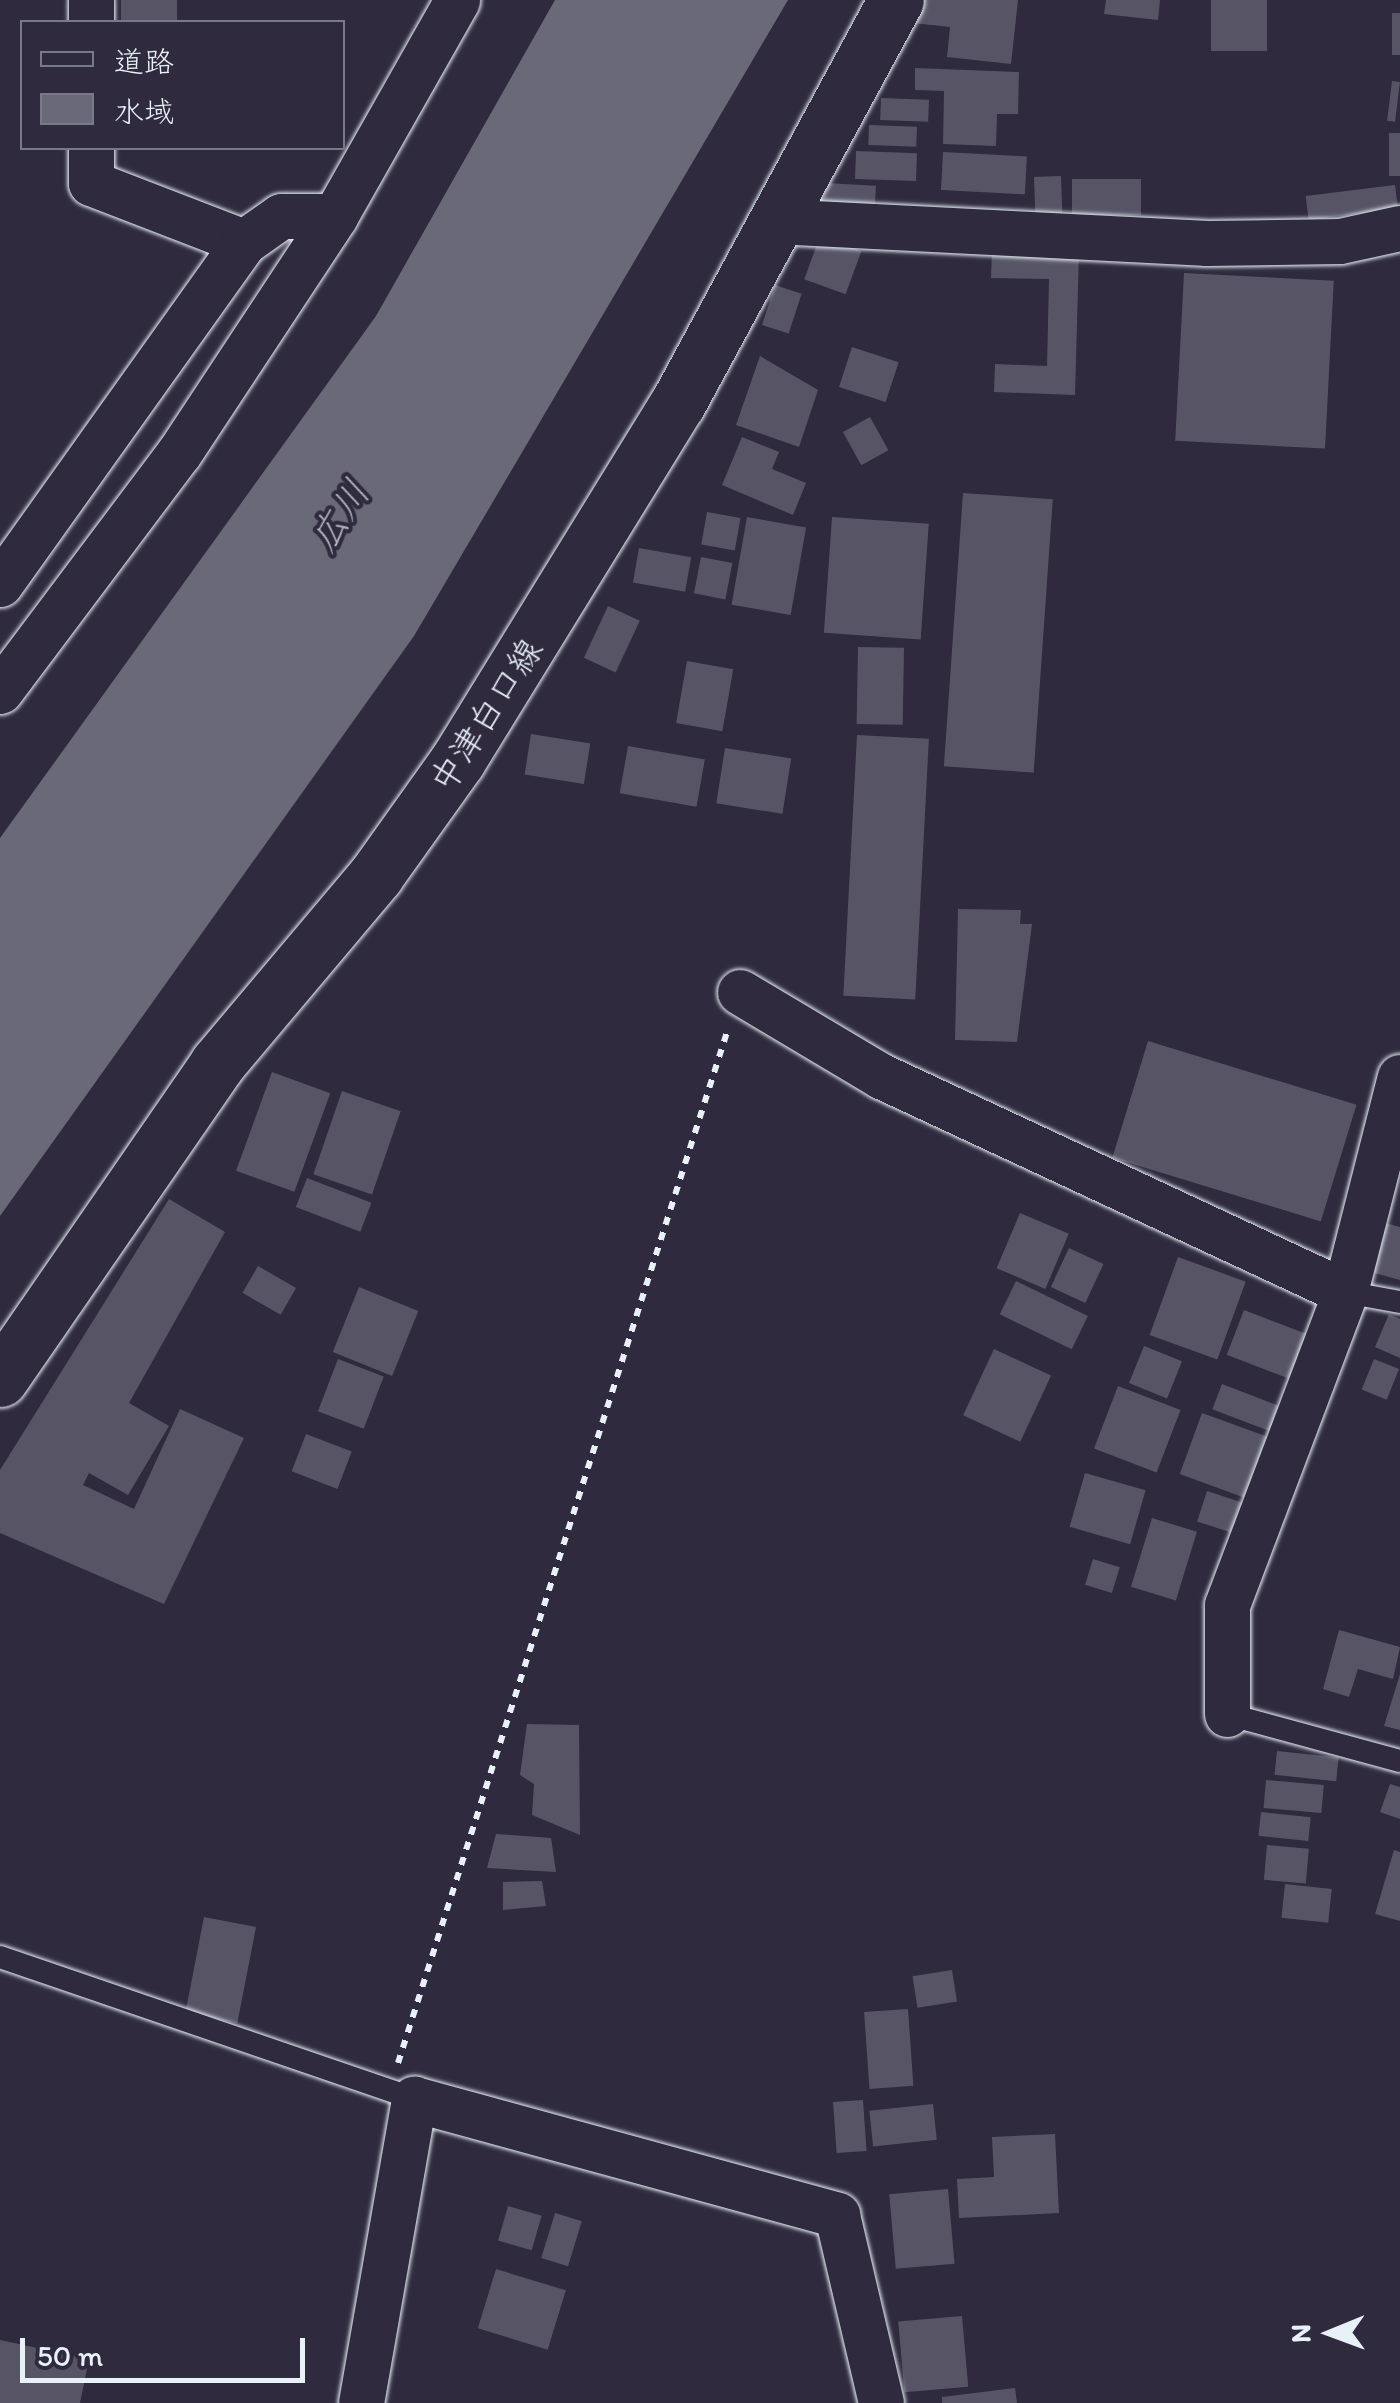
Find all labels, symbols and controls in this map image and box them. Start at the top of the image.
legend [20,20,345,150]
text: 道路 [114,43,174,80]
text: 水域 [114,93,174,130]
water label: 広川 [300,472,380,560]
street label: 中津白口線 [421,630,551,800]
north arrow [1280,2283,1380,2383]
scale bar [25,2318,310,2380]
text: N [1283,2324,1317,2343]
text: 50 m [37,2337,103,2374]

